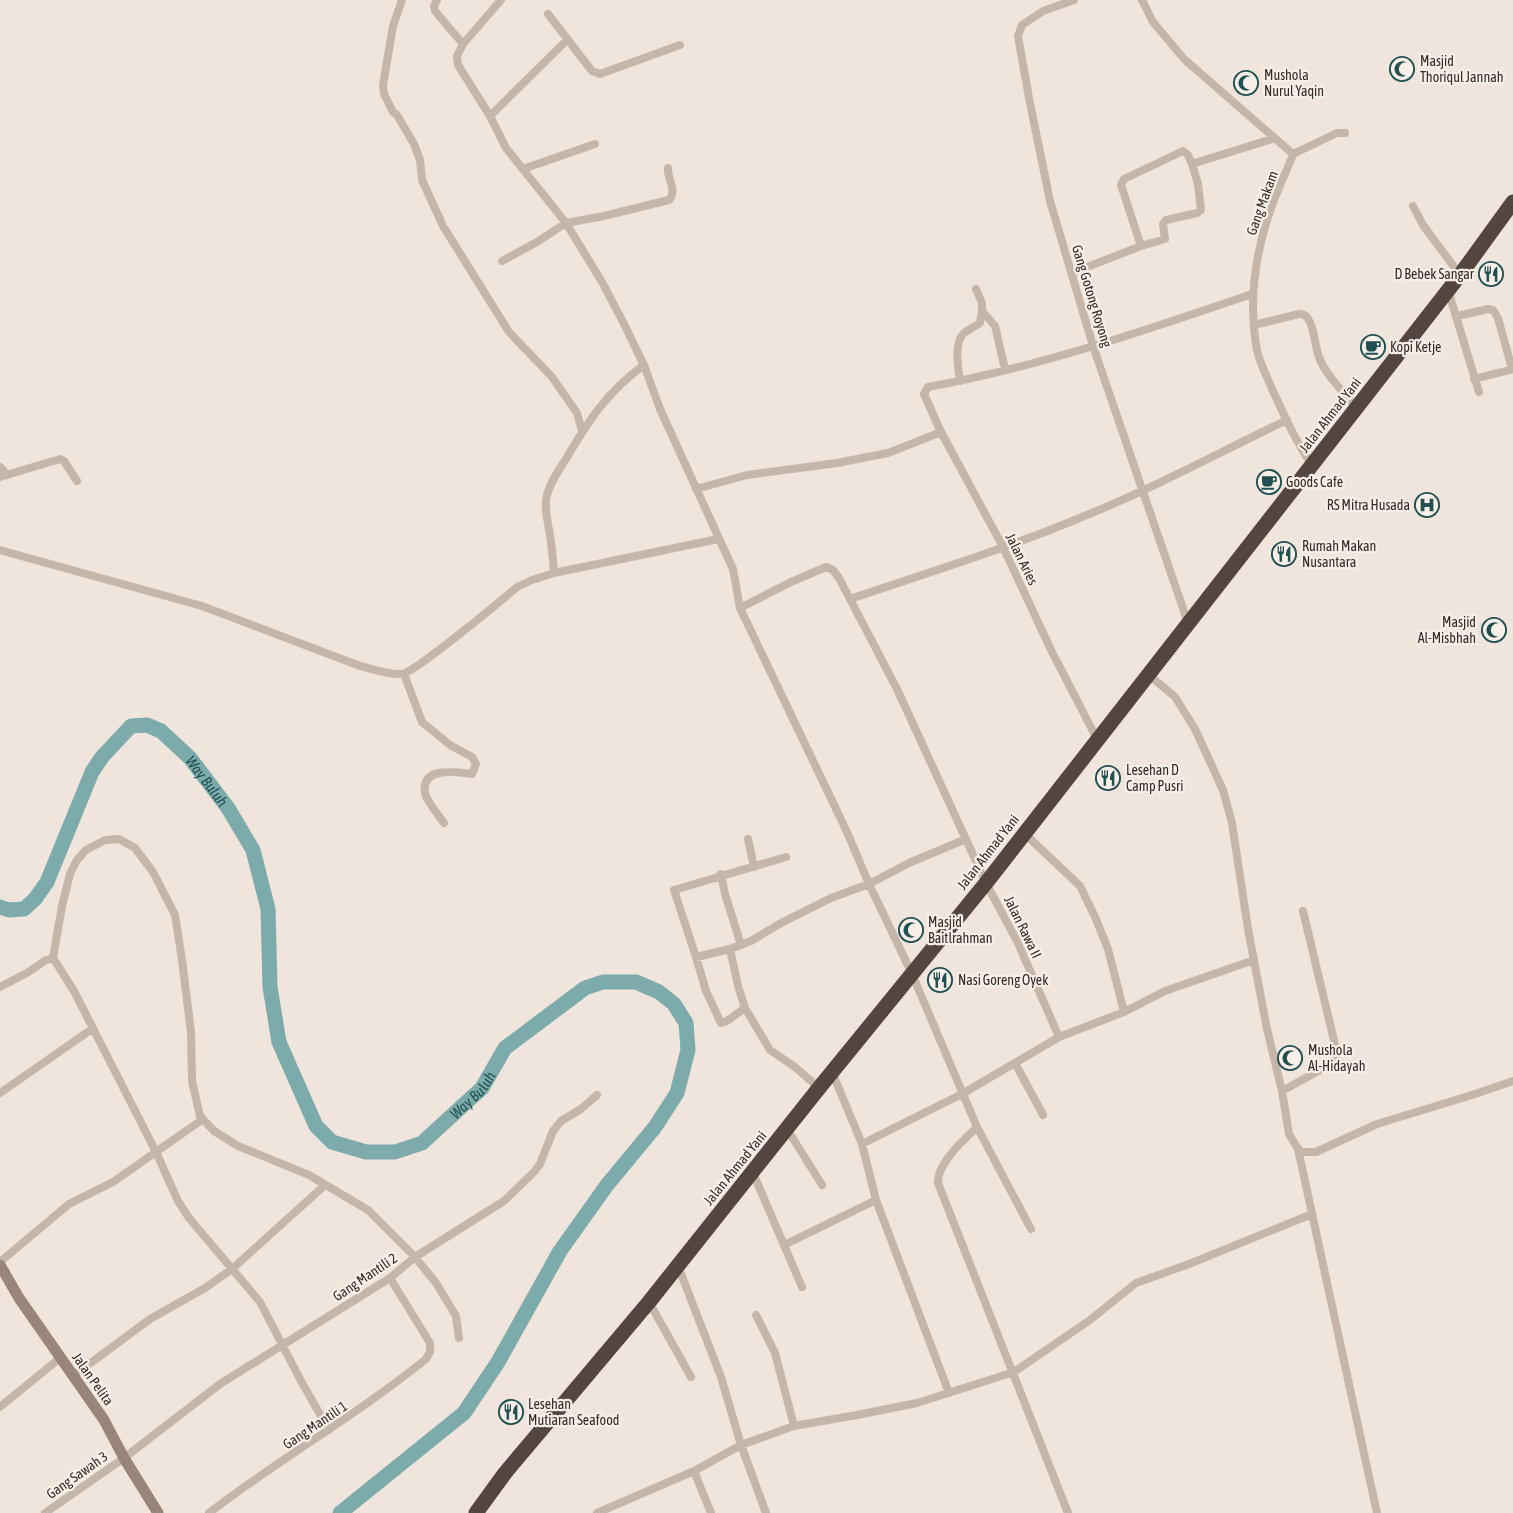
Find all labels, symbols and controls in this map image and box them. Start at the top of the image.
place label: Masjid Thoriqul Jannah [1420,53,1503,85]
mosque icon: Masjid Thoriqul Jannah [1389,56,1415,82]
place label: Mushola Nurul Yaqin [1264,67,1324,99]
mosque icon: Mushola Nurul Yaqin [1233,70,1259,96]
street label: Gang Makam [1243,169,1281,237]
street label: Gang Gotong Royong [1069,243,1115,349]
restaurant icon: D Bebek Sangar [1478,261,1504,287]
place label: D Bebek Sangar [1395,266,1475,282]
cafe icon: Kopi Ketje [1360,334,1386,360]
place label: Kopi Ketje [1390,339,1441,355]
street label: Jalan Ahmad Yani [1296,374,1364,456]
cafe icon: Goods Cafe [1256,469,1282,495]
place label: Goods Cafe [1286,474,1343,490]
hospital icon: RS Mitra Husada [1414,492,1440,518]
place label: RS Mitra Husada [1327,497,1410,513]
street label: Jalan Aries [1003,531,1041,587]
place label: Rumah Makan Nusantara [1302,538,1376,570]
restaurant icon: Rumah Makan Nusantara [1271,541,1297,567]
place label: Masjid Al-Misbhah [1418,614,1476,646]
mosque icon: Masjid Al-Misbhah [1481,617,1507,643]
water label: Way Buluh [183,752,232,809]
place label: Lesehan D Camp Pusri [1126,762,1183,794]
restaurant icon: Lesehan D Camp Pusri [1095,765,1121,791]
street label: Jalan Ahmad Yani [954,811,1022,893]
street label: Jalan Rawa II [1001,893,1045,961]
place label: Masjid Baitlrahman [928,914,993,946]
mosque icon: Masjid Baitlrahman [898,917,924,943]
restaurant icon: Nasi Goreng Oyek [927,967,953,993]
place label: Nasi Goreng Oyek [958,972,1048,988]
place label: Mushola Al-Hidayah [1308,1042,1366,1074]
mosque icon: Mushola Al-Hidayah [1277,1045,1303,1071]
water label: Way Buluh [446,1068,498,1122]
street label: Jalan Ahmad Yani [700,1128,770,1208]
street label: Gang Mantili 2 [330,1250,400,1304]
street label: Jalan Pelita [69,1350,117,1408]
place label: Lesehan Mutiaran Seafood [528,1396,619,1428]
street label: Gang Mantili 1 [280,1398,350,1452]
restaurant icon: Lesehan Mutiaran Seafood [498,1399,524,1425]
street label: Gang Sawah 3 [43,1448,111,1502]

